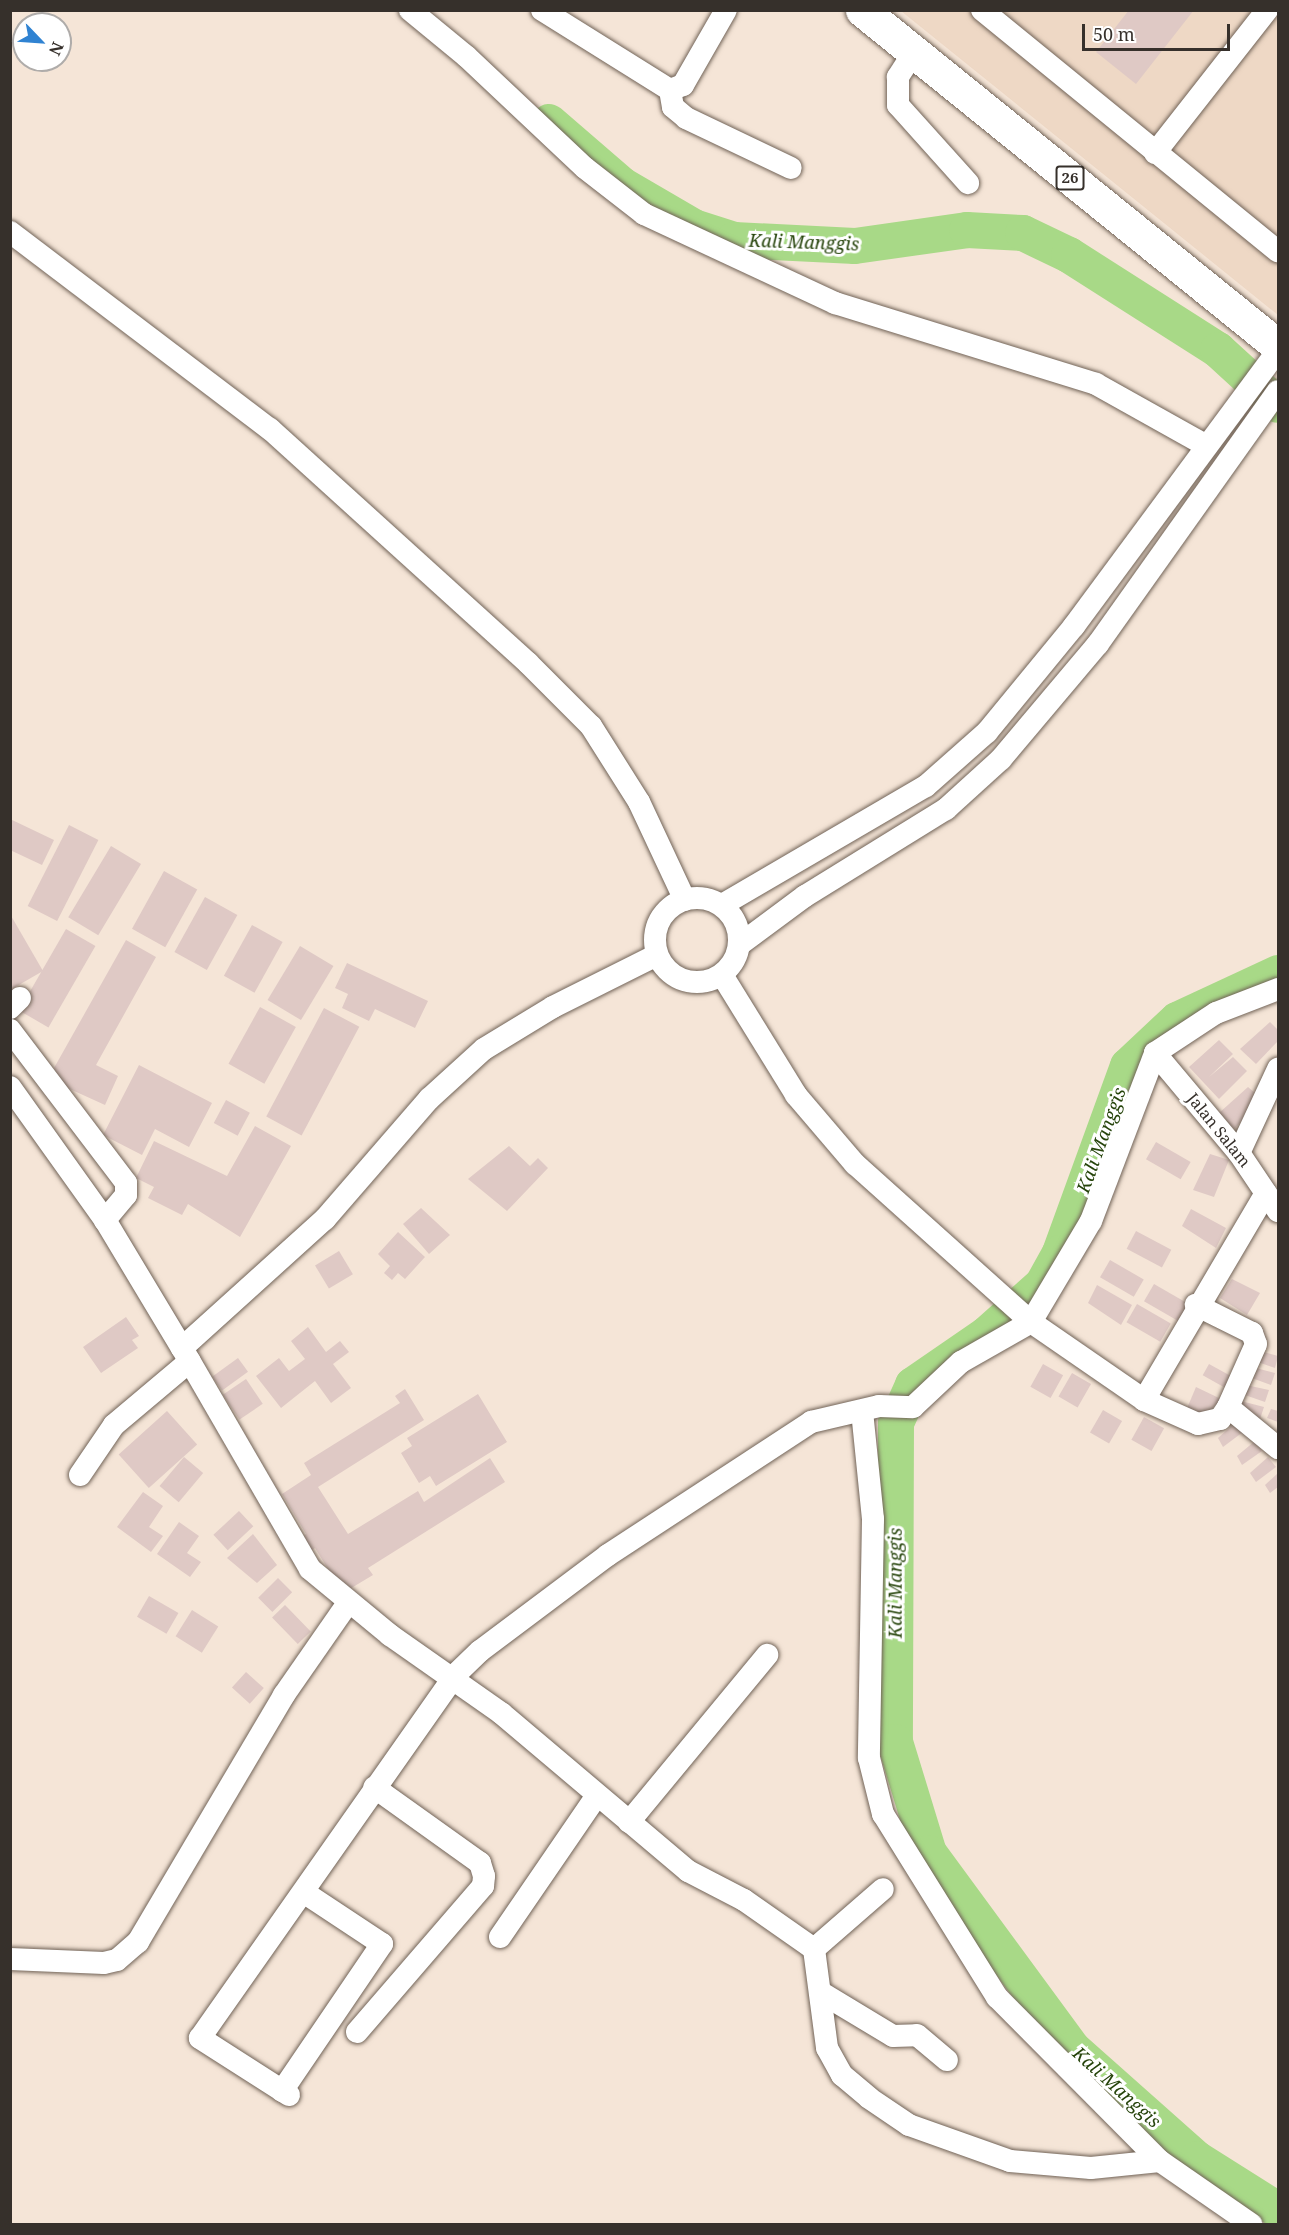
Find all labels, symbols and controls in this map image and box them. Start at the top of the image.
north arrow [12,12,72,72]
scale bar [1085,12,1234,50]
text: 50 m [1093,22,1135,46]
text: N [44,38,69,59]
road number: 26 [1055,166,1085,190]
water label: Kali Manggis [748,229,860,255]
water label: Kali Manggis [1072,1084,1130,1196]
street label: Jalan Salam [1183,1089,1255,1171]
water label: Kali Manggis [884,1528,906,1638]
water label: Kali Manggis [1069,2042,1165,2132]

